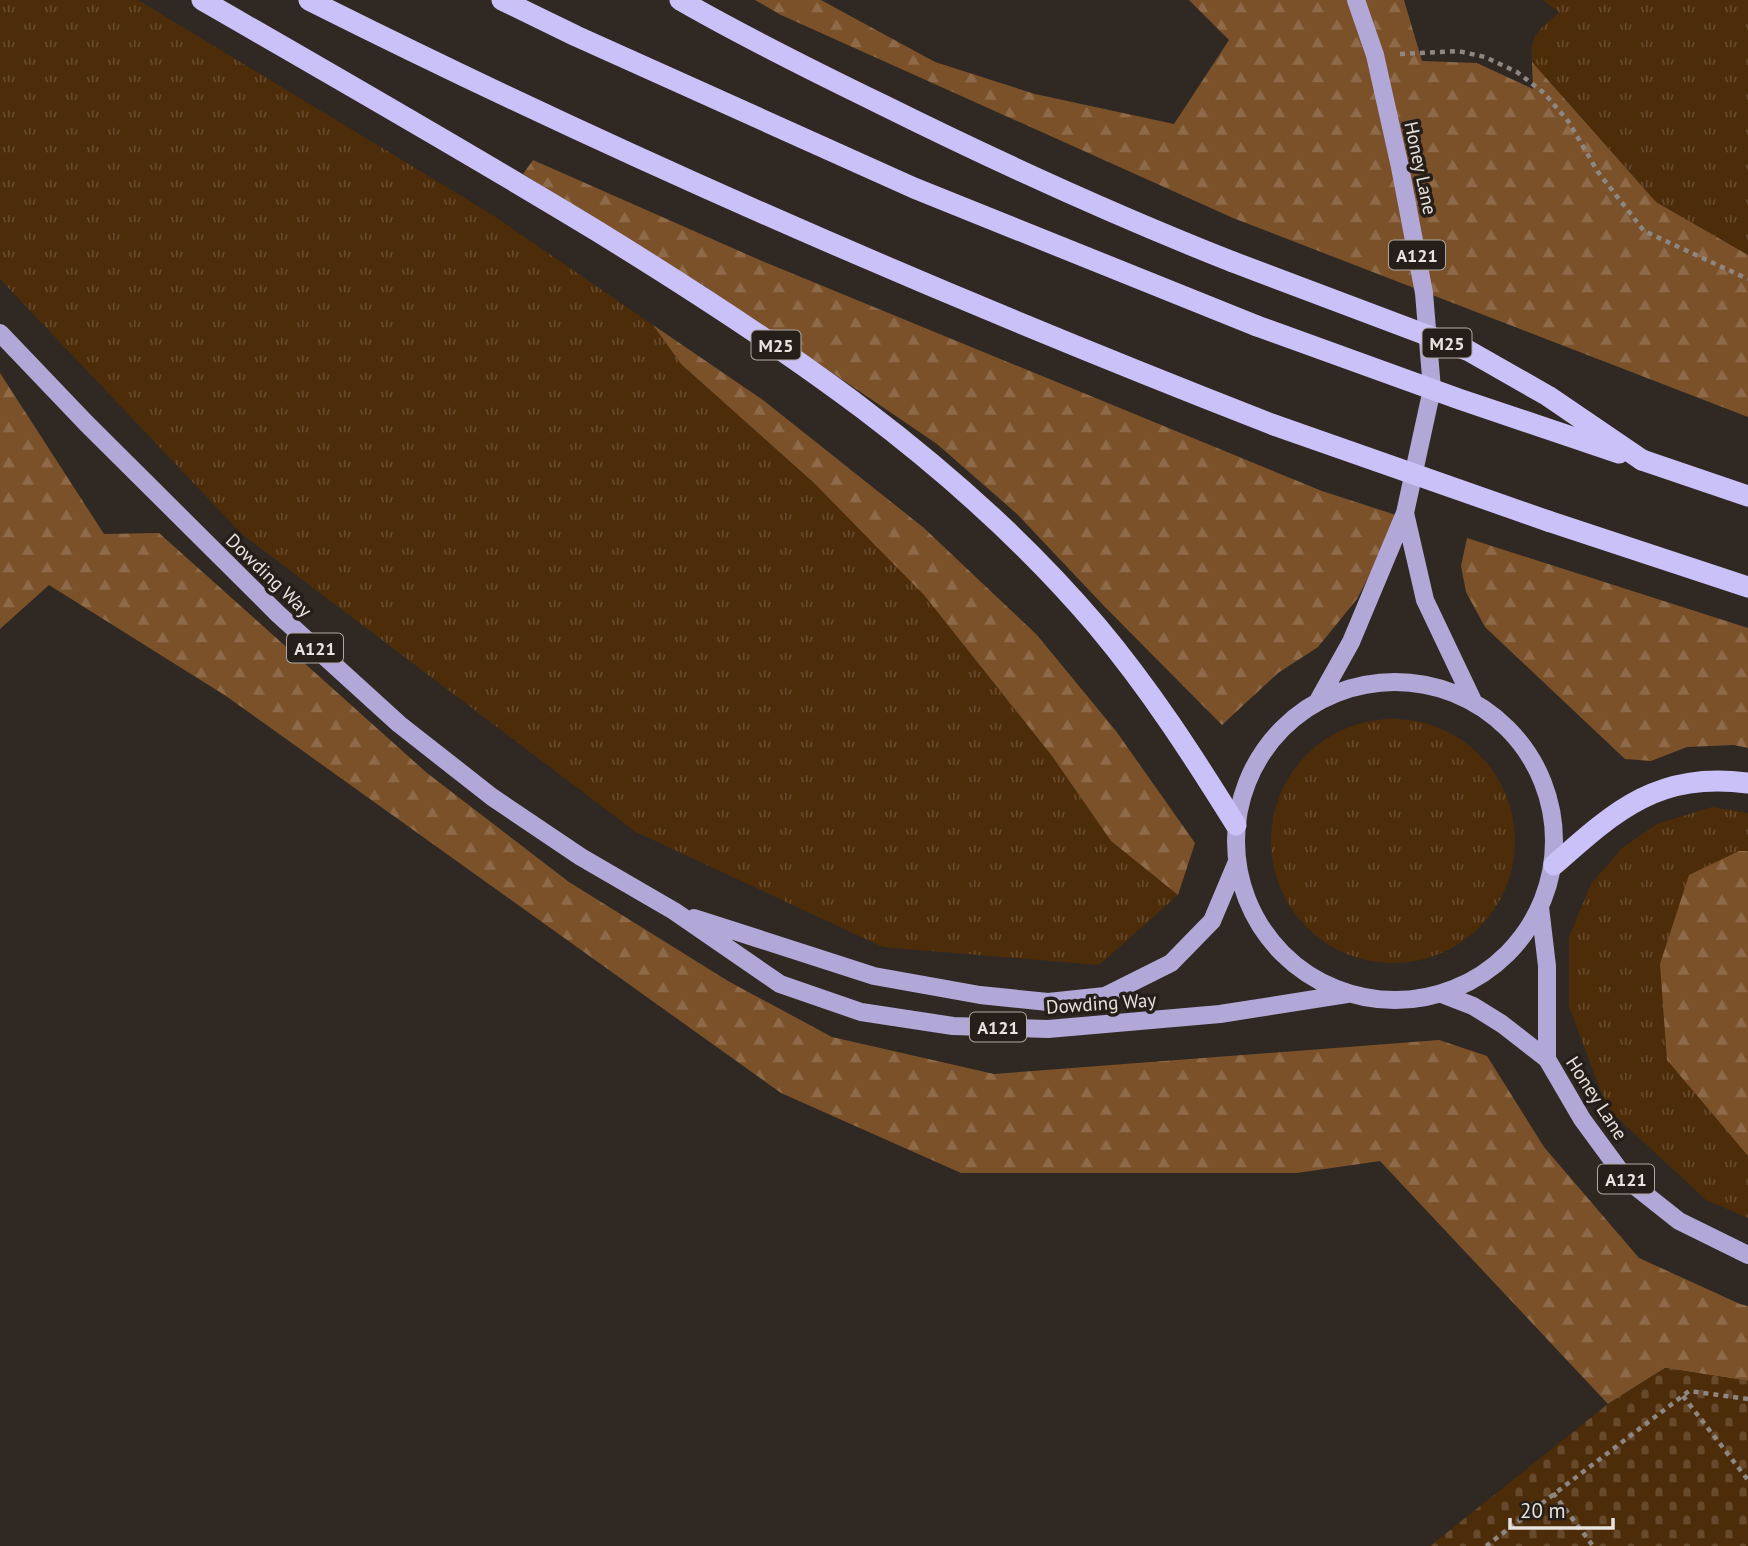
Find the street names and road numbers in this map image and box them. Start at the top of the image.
street label: Honey Lane [1399,119,1443,217]
road number: A121 [1389,241,1445,270]
road number: M25 [1422,328,1472,358]
road number: M25 [752,330,800,360]
street label: Dowding Way [221,528,317,622]
road number: A121 [287,634,343,662]
street label: Dowding Way [1045,987,1157,1019]
road number: A121 [970,1012,1026,1042]
street label: Honey Lane [1561,1052,1633,1144]
road number: A121 [1598,1164,1654,1194]

